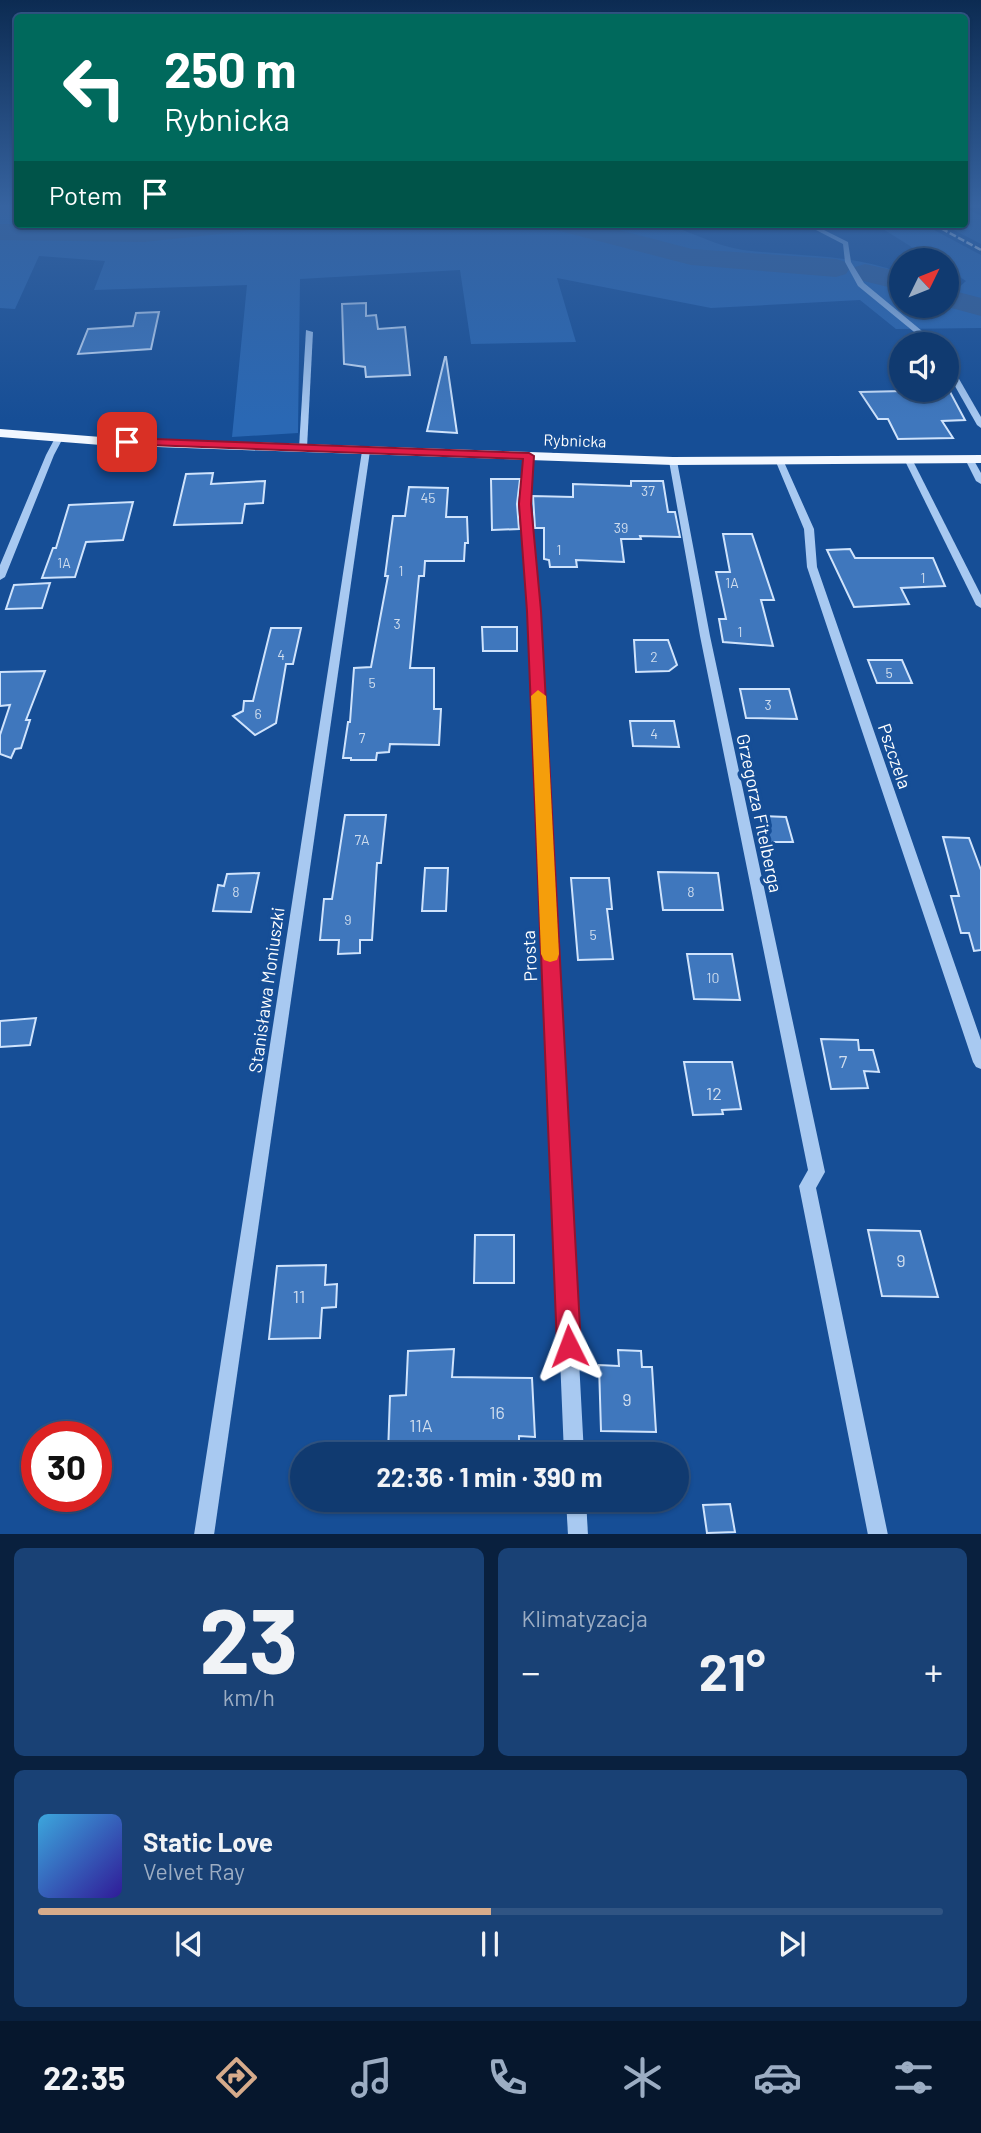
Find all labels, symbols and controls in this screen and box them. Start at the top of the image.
text: 250 m [164,39,297,98]
icon: left [49,42,140,133]
text: Rybnicka [164,99,290,137]
icon: arrive [136,175,174,213]
text: Potem [49,179,122,210]
north arrow [889,248,959,318]
map controls [889,248,959,402]
button: sound [889,332,959,402]
pin [97,412,157,472]
icon: arrive [108,423,146,461]
street label: Rybnicka [543,429,607,451]
house number: 37 [641,482,655,499]
house number: 45 [421,489,435,506]
house number: 39 [614,519,628,536]
house number: 1 [557,541,561,558]
house number: 1A [57,554,71,571]
house number: 1 [399,562,403,579]
house number: 1 [921,569,925,586]
house number: 1A [725,574,739,591]
house number: 3 [393,615,401,632]
house number: 1 [738,623,742,640]
house number: 4 [277,646,285,663]
house number: 2 [650,648,658,665]
house number: 5 [885,664,893,681]
house number: 5 [368,674,376,691]
house number: 3 [764,696,772,713]
house number: 6 [254,705,262,722]
street label: Pszczela [874,720,916,792]
house number: 4 [650,725,658,742]
house number: 7 [359,729,366,746]
street label: Grzegorza Fitelberga [732,732,788,894]
house number: 7A [354,831,370,848]
house number: 8 [232,883,240,900]
house number: 8 [687,883,695,900]
street label: Stanisława Moniuszki [243,906,289,1074]
house number: 9 [344,911,352,928]
house number: 5 [589,926,597,943]
street label: Prosta [517,930,541,982]
house number: 10 [707,969,719,986]
house number: 7 [839,1050,848,1072]
house number: 12 [706,1082,722,1104]
house number: 9 [896,1249,906,1271]
house number: 11 [293,1285,305,1307]
position arrow [532,1309,606,1383]
house number: 9 [622,1388,632,1410]
house number: 16 [489,1401,505,1423]
house number: 11A [409,1414,433,1436]
speed limit sign: 30 [21,1421,112,1512]
text: 22:36 · 1 min · 390 m [376,1461,603,1492]
text: 23 [199,1583,298,1692]
text: Klimatyzacja [522,1604,648,1632]
text: 21° [699,1639,766,1701]
text: − [522,1648,541,1694]
text: + [924,1648,943,1694]
text: km/h [223,1683,275,1711]
text: Static Love [143,1826,273,1857]
text: Velvet Ray [143,1857,245,1885]
icon: previous [170,1925,208,1963]
icon: pause [471,1925,509,1963]
icon: next [773,1925,811,1963]
icon: directions [212,2053,261,2102]
icon: music [347,2053,396,2102]
icon: phone [483,2053,532,2102]
icon: climate [618,2053,667,2102]
icon: car [753,2053,802,2102]
icon: filters [889,2053,938,2102]
text: 22:35 [43,2058,125,2096]

